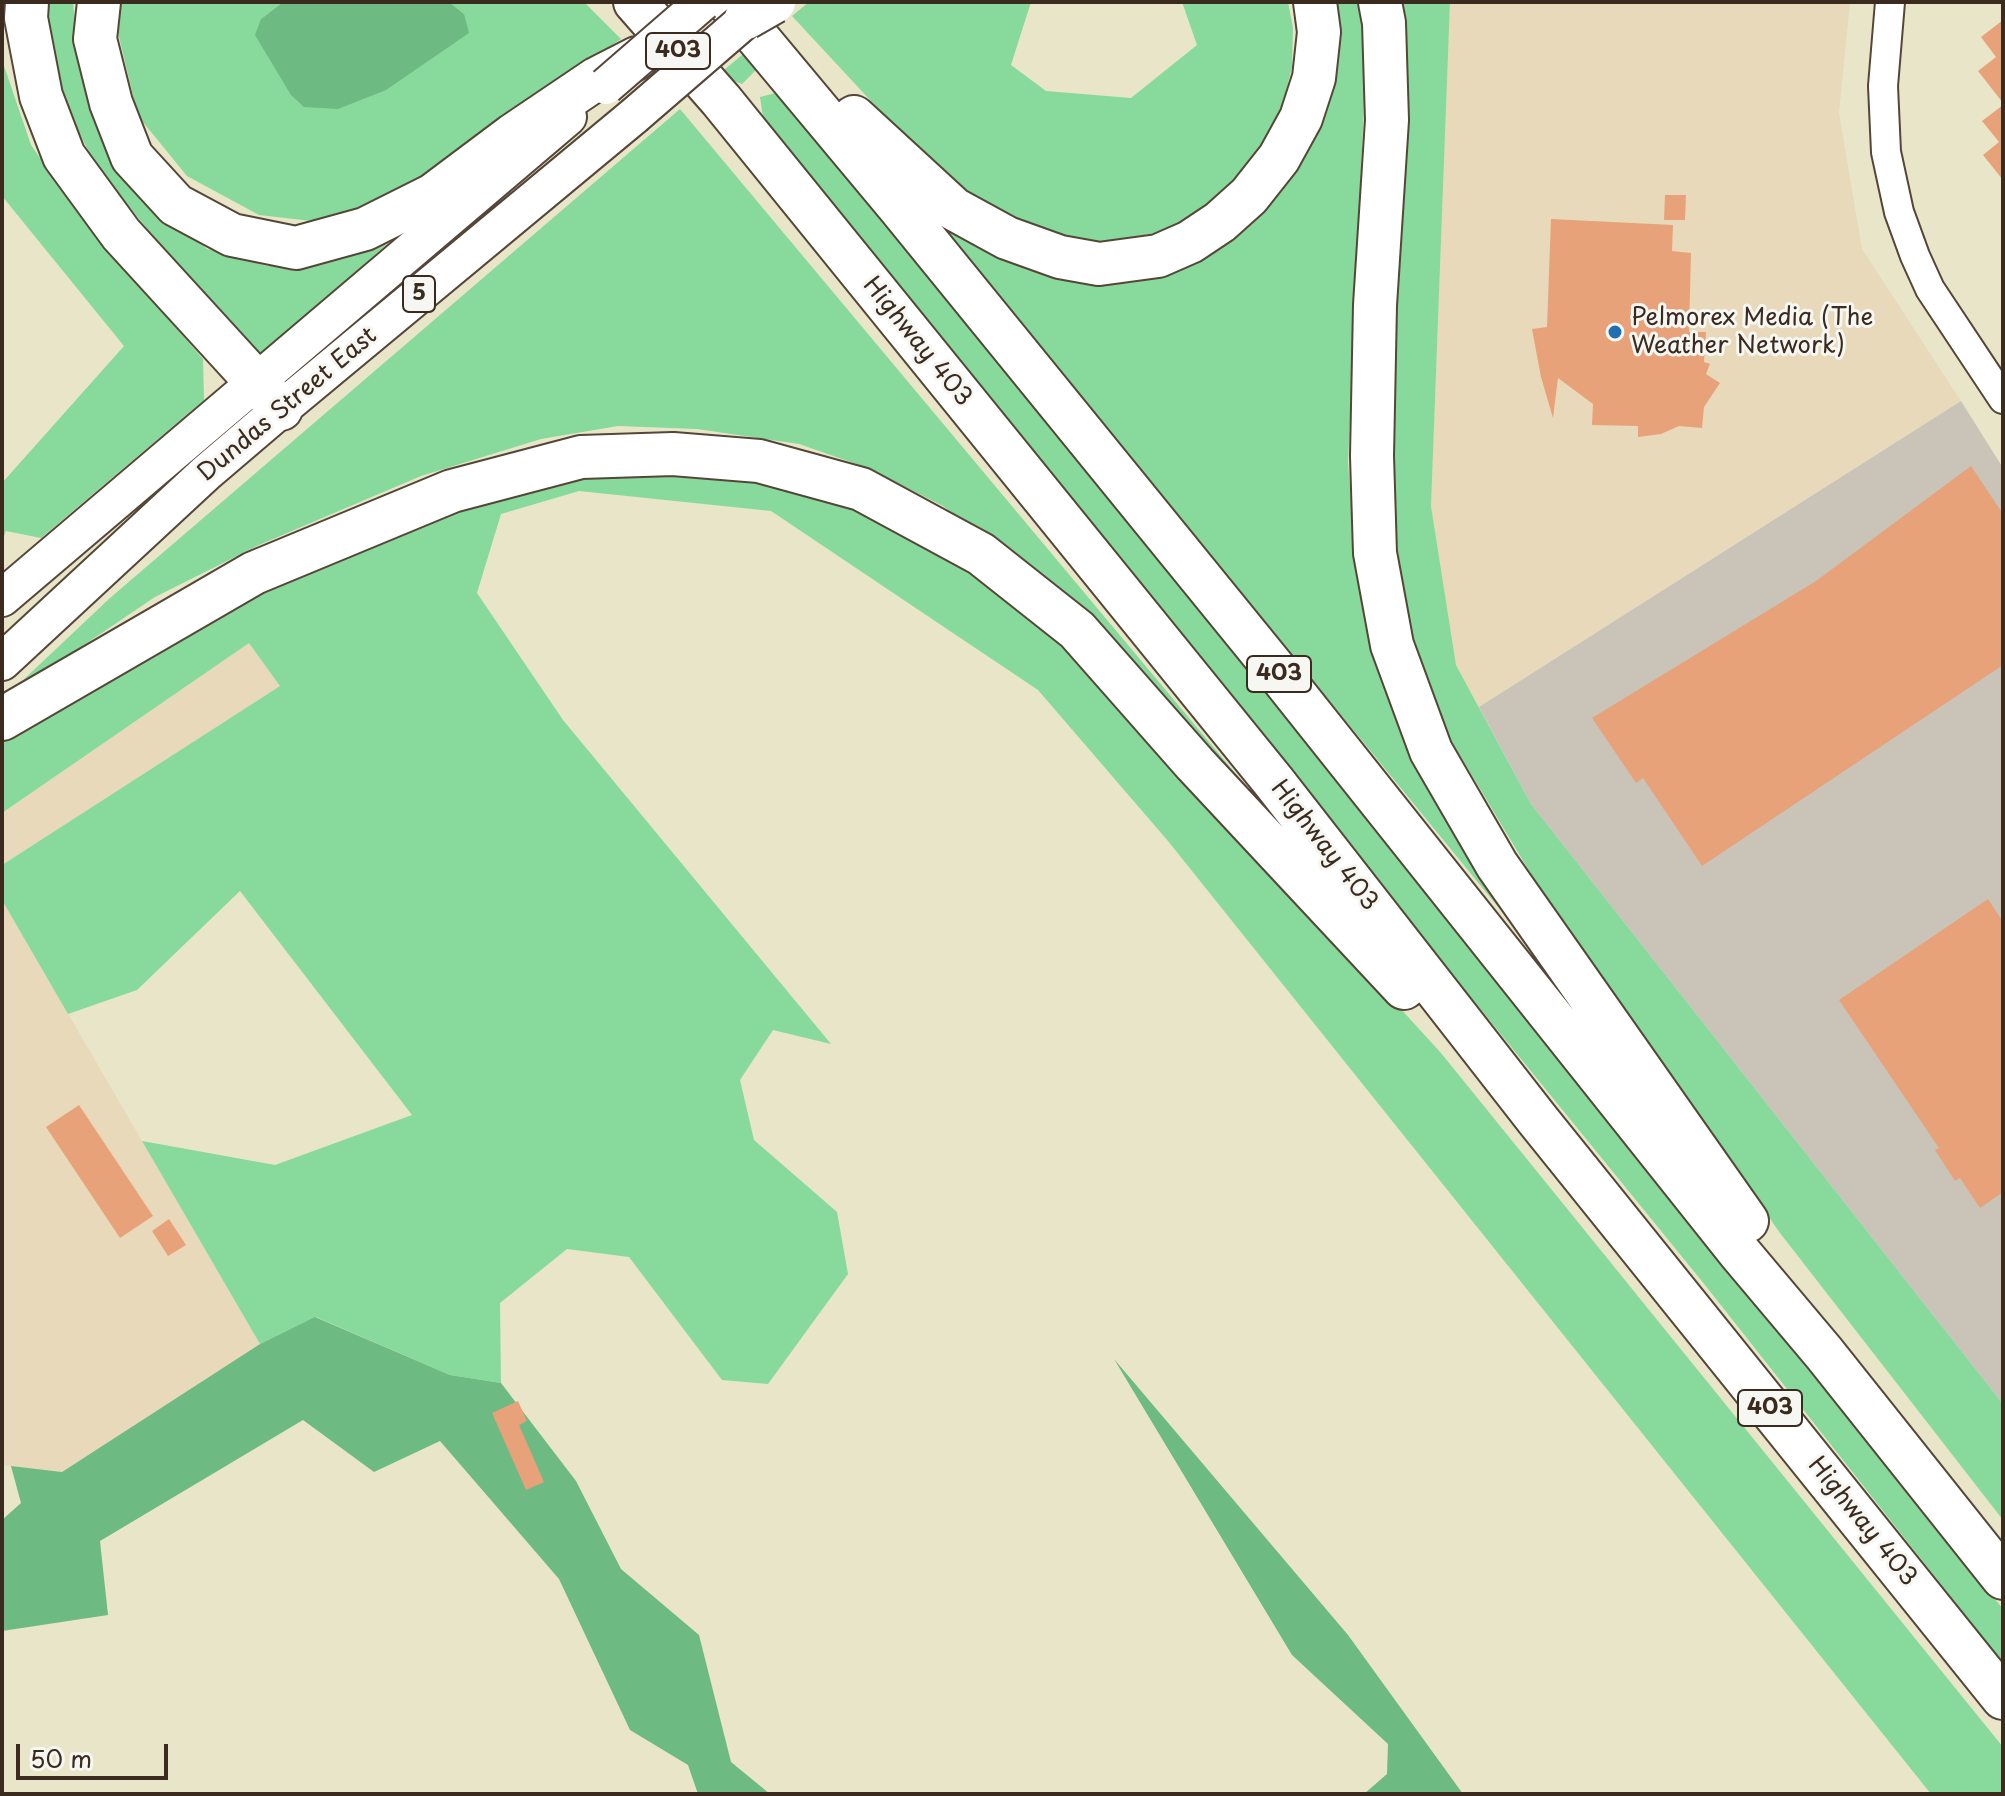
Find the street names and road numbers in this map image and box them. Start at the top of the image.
road number: 403 [646,33,710,69]
street label: Highway 403 [856,272,978,412]
road number: 5 [403,276,435,312]
street label: Dundas Street East [193,322,383,488]
road number: 403 [1247,656,1311,692]
street label: Highway 403 [1264,775,1384,917]
road number: 403 [1738,1390,1802,1426]
street label: Highway 403 [1801,1452,1923,1592]

